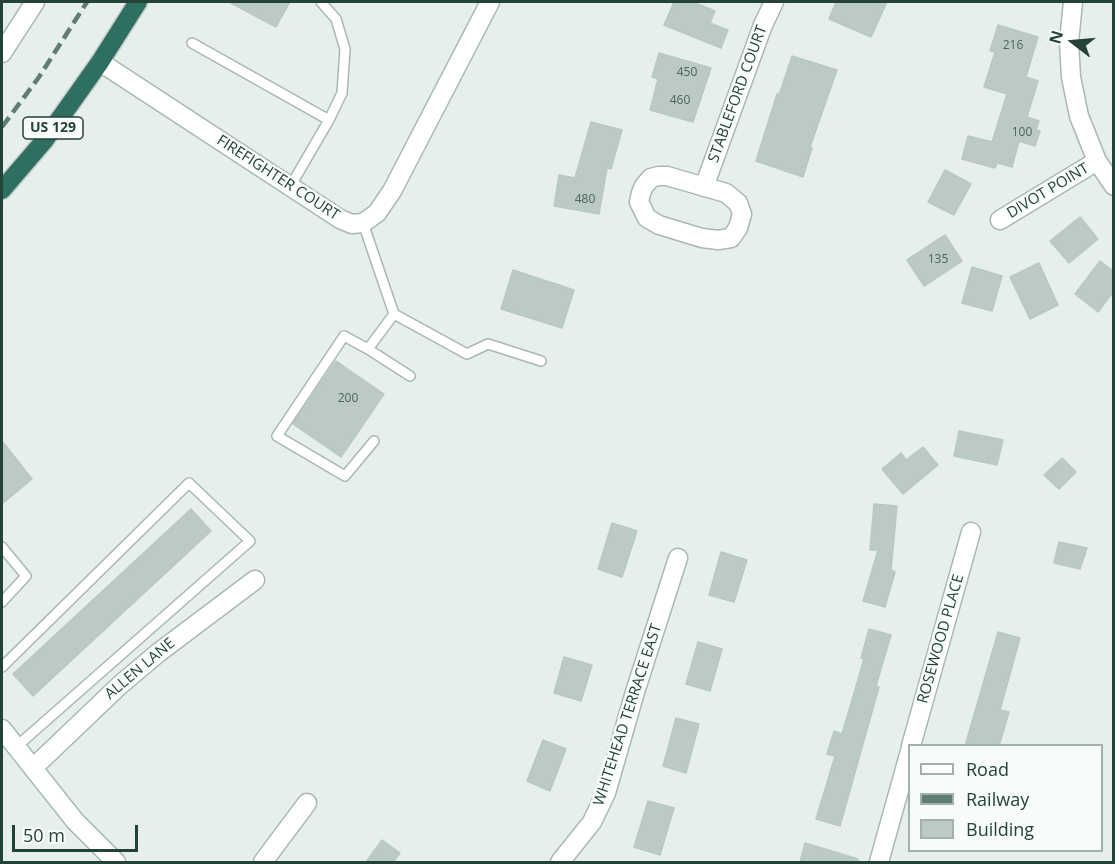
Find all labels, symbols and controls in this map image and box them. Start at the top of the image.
north arrow [1043,12,1103,72]
street label: STABLEFORD COURT [705,23,771,165]
text: N [1043,28,1068,46]
house number: 216 [1003,39,1023,53]
house number: 450 [677,66,697,80]
house number: 460 [670,94,690,108]
road number: US 129 [23,117,83,139]
house number: 100 [1012,126,1032,140]
street label: FIREFIGHTER COURT [213,132,343,224]
street label: DIVOT POINT [1004,160,1092,222]
house number: 480 [575,193,595,207]
house number: 135 [928,253,948,267]
house number: 200 [338,392,358,406]
street label: ROSEWOOD PLACE [914,572,968,706]
street label: WHITEHEAD TERRACE EAST [590,622,666,808]
street label: ALLEN LANE [101,635,179,703]
legend [908,744,1103,852]
text: Road [966,757,1009,781]
text: Railway [966,787,1029,811]
scale bar [15,813,141,851]
text: Building [966,817,1034,841]
text: 50 m [23,823,65,847]

